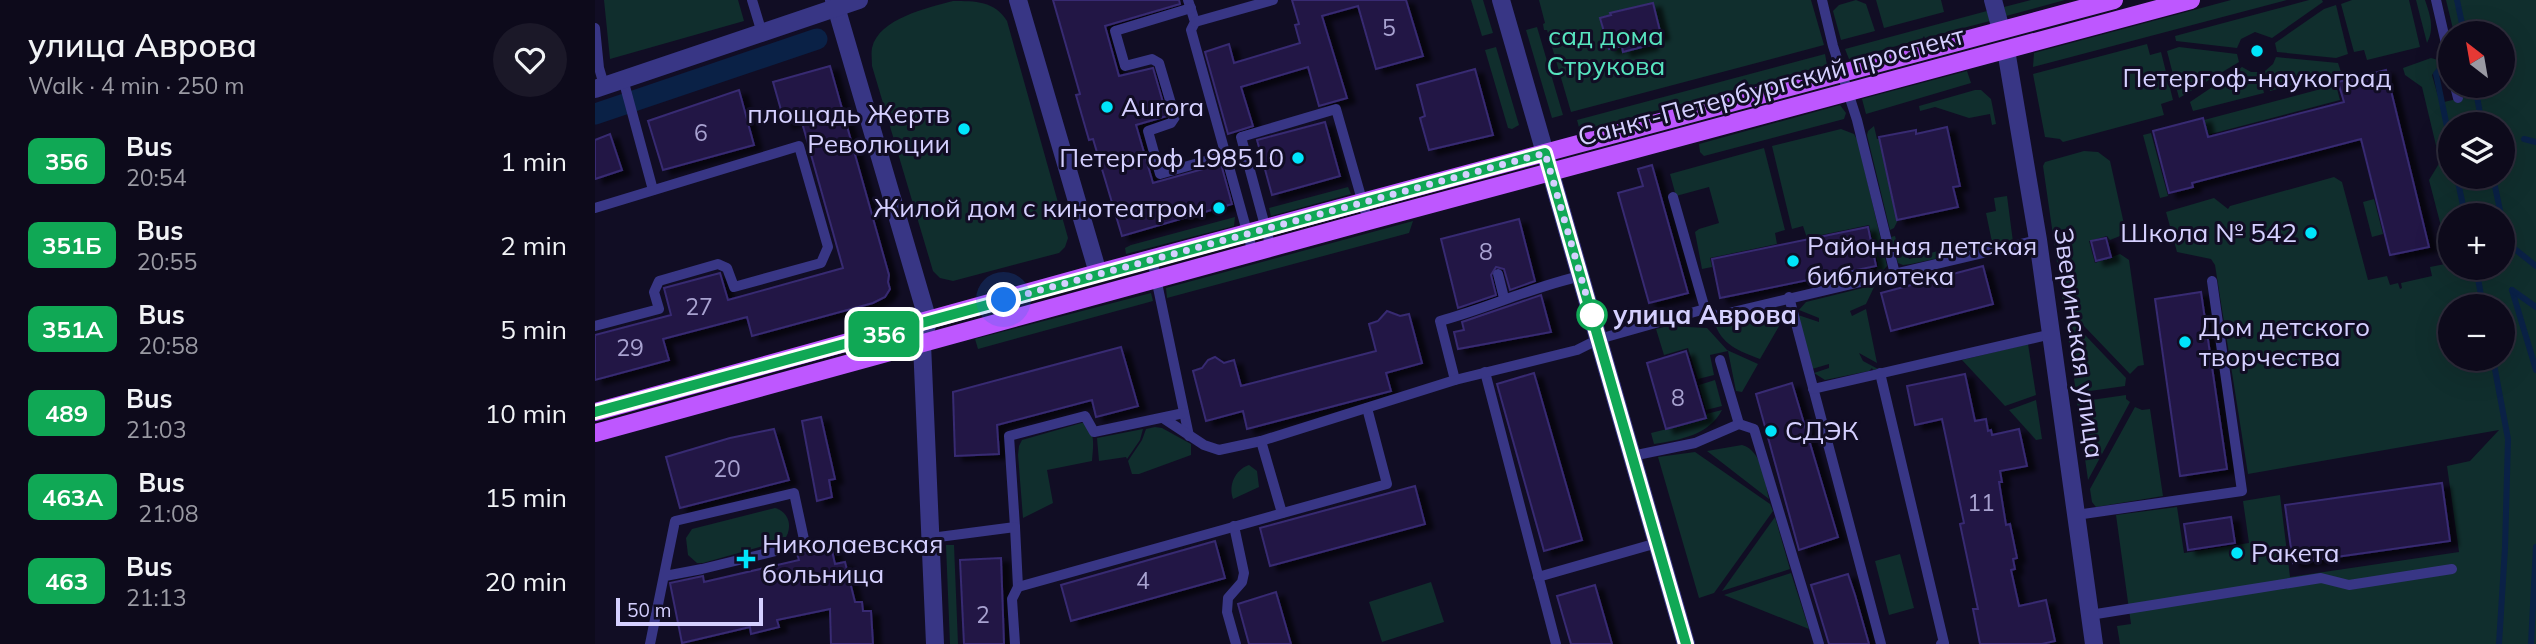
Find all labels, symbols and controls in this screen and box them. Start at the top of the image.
house number: 5 [1382,13,1396,42]
street label: Санкт-Петербургский проспект [1574,18,1968,153]
park label: сад дома Струкова [1547,19,1665,82]
north arrow [2438,21,2515,98]
map controls [2438,21,2515,371]
button: heart [493,23,567,97]
text: улица Аврова [28,24,257,65]
marker: Петергоф-наукоград [2249,43,2265,59]
place label: Петергоф-наукоград [2122,61,2392,94]
text: Walk · 4 min · 250 m [28,71,245,100]
place label: Aurora [1121,90,1204,123]
place label: площадь Жертв Революции [747,97,950,160]
marker: Aurora [1099,99,1115,115]
button: layers [2438,112,2515,189]
house number: 6 [694,118,708,147]
marker: площадь Жертв Революции [956,121,972,137]
text: Bus [126,130,172,163]
place label: Петергоф 198510 [1059,141,1284,174]
text: 1 min [500,145,567,178]
text: 356 [45,146,88,176]
marker: Петергоф 198510 [1290,150,1306,166]
text: 20:54 [126,163,186,192]
place label: Жилой дом с кинотеатром [873,191,1205,224]
marker: Жилой дом с кинотеатром [1211,200,1227,216]
button: + [2438,203,2515,280]
text: Bus [137,214,183,247]
place label: Школа № 542 [2120,216,2297,249]
street label: Зверинская улица [2047,225,2112,460]
marker: Школа № 542 [2303,225,2319,241]
text: 2 min [500,229,567,262]
place label: Районная детская библиотека [1807,229,2037,292]
text: 351Б [42,230,102,260]
house number: 8 [1479,237,1493,266]
text: 20:55 [137,247,197,276]
marker: Районная детская библиотека [1785,253,1801,269]
your location [986,282,1021,317]
house number: 27 [685,292,713,321]
button: − [2438,294,2515,371]
text: Bus [138,298,185,331]
place label: улица Аврова [1613,298,1797,331]
marker: улица Аврова [1577,300,1607,330]
place label: Дом детского творчества [2199,310,2370,373]
line badge: 356 [844,311,924,357]
text: 5 min [500,313,567,346]
text: 351А [42,314,103,344]
text: 356 [862,319,906,349]
text: 20:58 [138,331,199,360]
house number: 29 [616,333,644,362]
marker: Дом детского творчества [2177,334,2193,350]
text: Bus [126,382,172,415]
house number: 8 [1671,383,1685,412]
text: 10 min [485,397,567,430]
text: 489 [45,398,88,428]
place label: СДЭК [1785,414,1859,447]
text: 21:03 [126,415,186,444]
marker: СДЭК [1763,423,1779,439]
house number: 20 [713,454,741,483]
text: Bus [138,466,185,499]
text: 15 min [485,481,567,514]
text: 463А [42,482,103,512]
house number: 11 [1967,488,1995,517]
text: 21:08 [138,499,199,528]
place label: Николаевская больница [762,527,944,590]
place label: Ракета [2251,536,2340,569]
marker: Ракета [2229,545,2245,561]
marker: Николаевская больница [736,549,756,569]
text: Bus [126,550,172,583]
text: 20 min [485,565,567,598]
text: 463 [45,566,88,596]
house number: 4 [1136,566,1150,595]
text: 21:13 [126,583,186,612]
scale bar [616,595,763,627]
text: 50 m [627,598,671,622]
house number: 2 [976,600,990,629]

